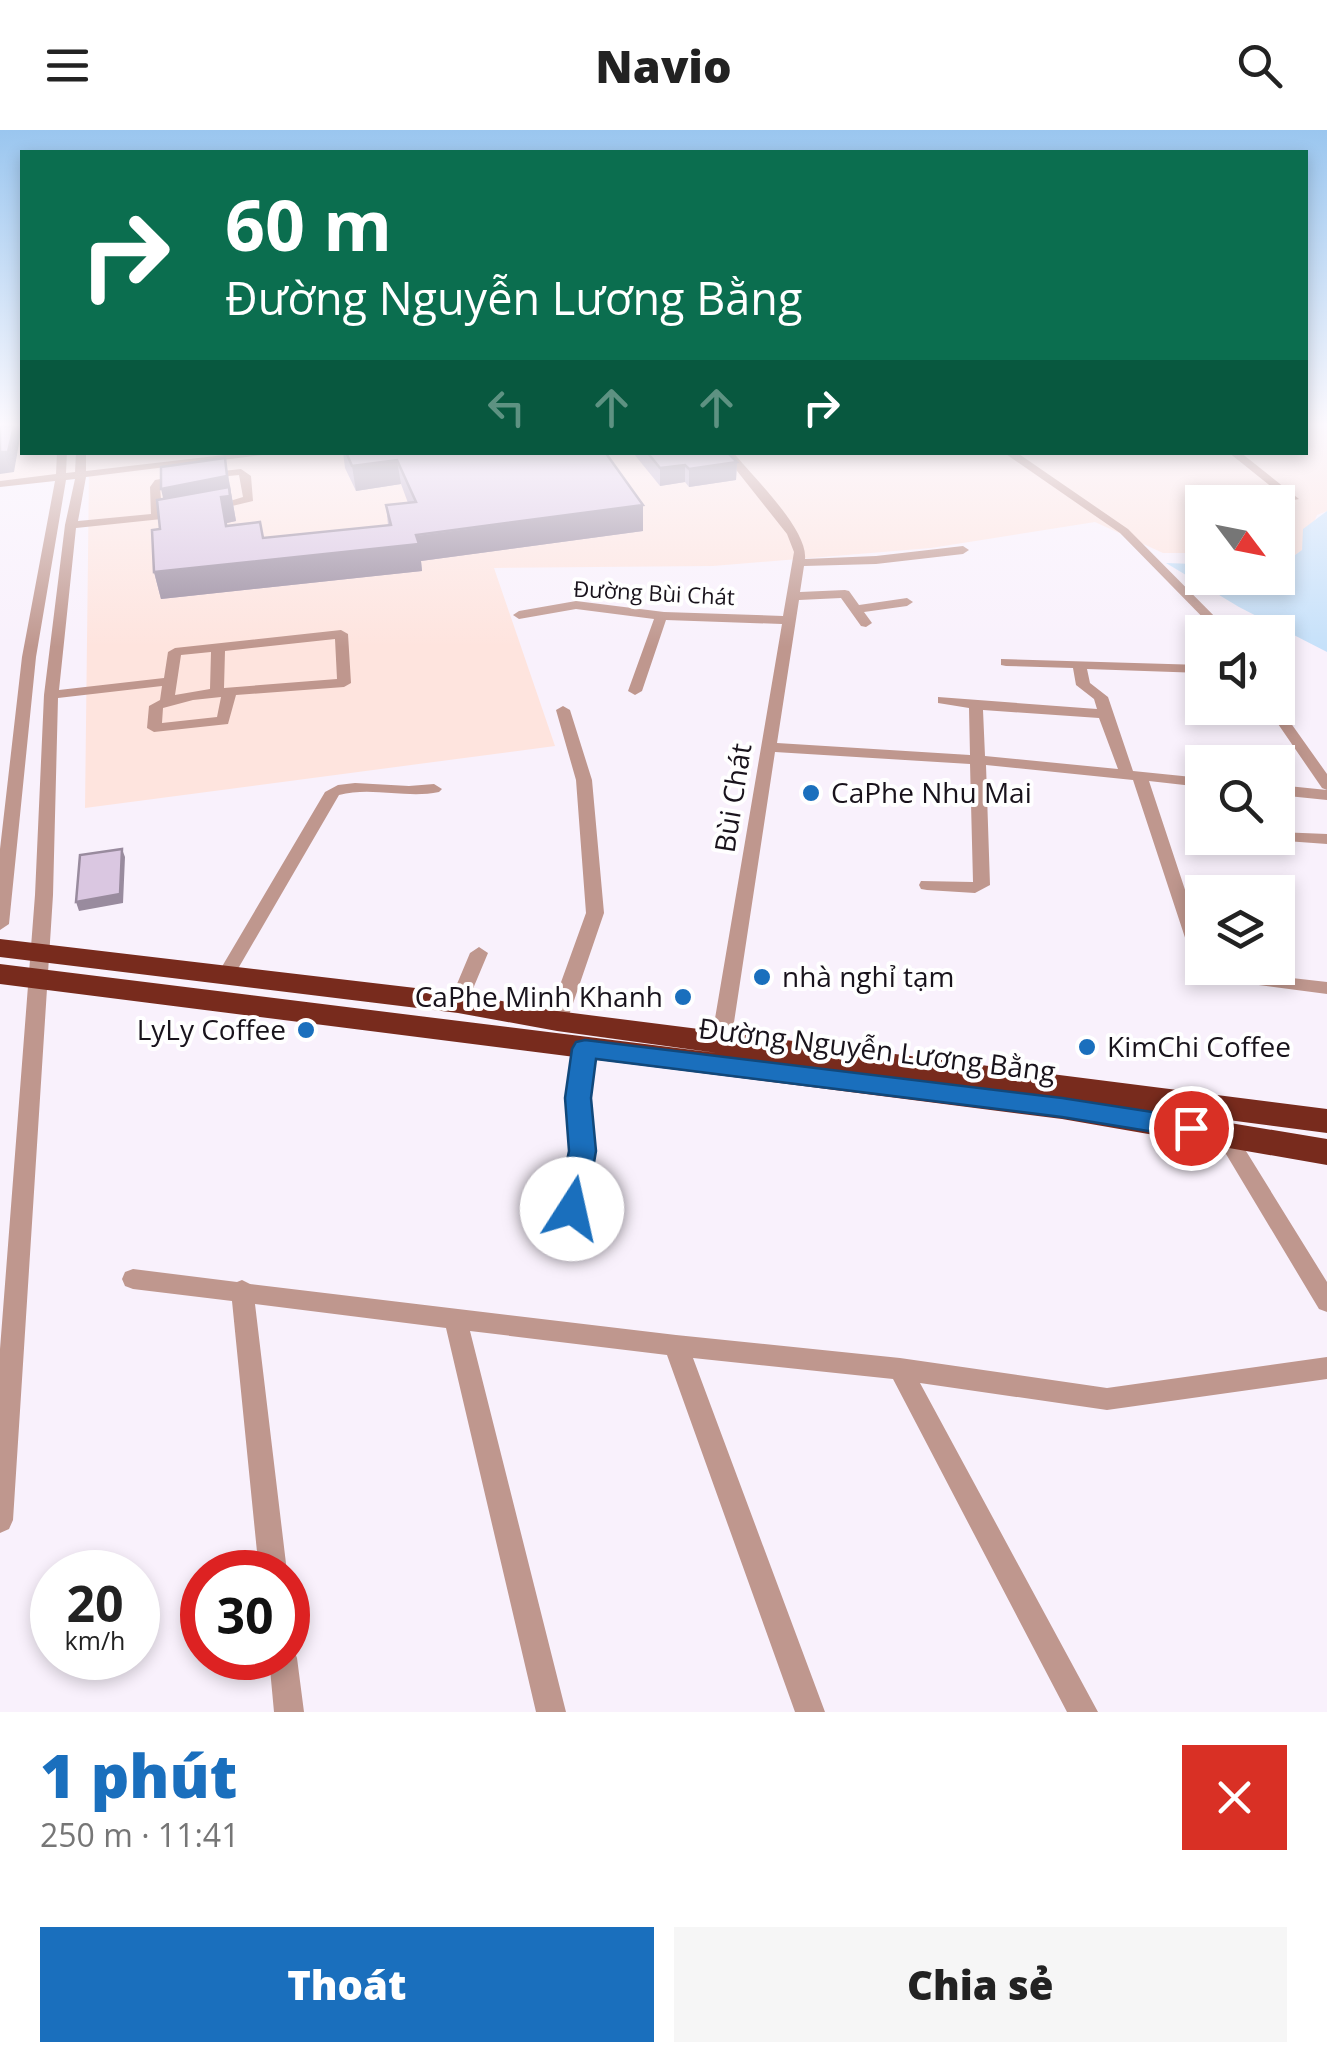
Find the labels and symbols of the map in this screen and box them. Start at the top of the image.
north arrow [1185,485,1295,595]
street label: Đường Bùi Chát [573,573,736,611]
street label: Bùi Chát [705,741,759,855]
place label: CaPhe Nhu Mai [831,773,1032,811]
marker: CaPhe Nhu Mai [800,782,822,804]
place label: nhà nghỉ tạm [782,957,955,995]
marker: nhà nghỉ tạm [751,966,773,988]
place label: CaPhe Minh Khanh [415,977,663,1015]
marker: CaPhe Minh Khanh [672,986,694,1008]
street label: Đường Nguyễn Lương Bằng [697,1008,1058,1090]
place label: LyLy Coffee [137,1010,286,1048]
marker: LyLy Coffee [295,1019,317,1041]
place label: KimChi Coffee [1107,1027,1291,1065]
marker: KimChi Coffee [1076,1036,1098,1058]
pin [1149,1086,1234,1171]
position arrow [520,1157,624,1261]
speed limit sign: 30 [180,1550,310,1680]

